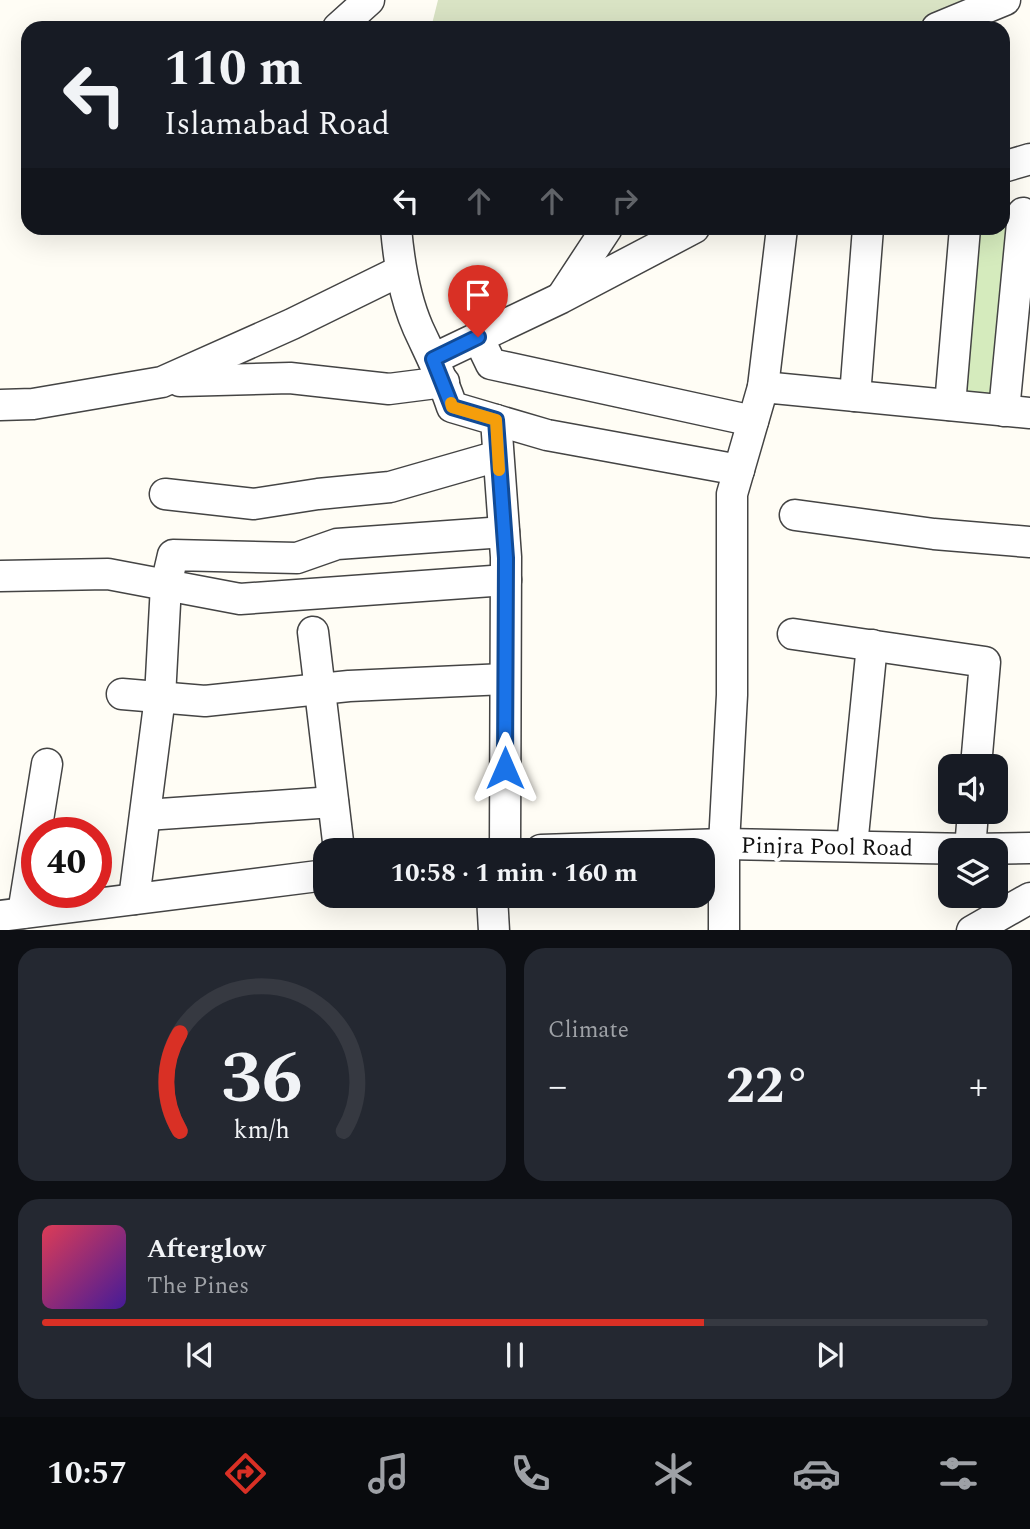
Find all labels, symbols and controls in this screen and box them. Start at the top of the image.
text: 110 m [164,32,303,107]
icon: left [49,49,140,140]
text: Islamabad Road [164,100,390,149]
icon: left [387,182,425,220]
icon: ahead [460,182,498,220]
icon: ahead [533,182,571,220]
icon: right [606,182,644,220]
pin [448,265,508,337]
icon: arrive [459,276,497,314]
position arrow [468,731,542,805]
map controls [938,754,1008,908]
button: sound [938,754,1008,824]
speed limit sign: 40 [21,817,112,908]
street label: Pinjra Pool Road [741,828,914,867]
button: layers [938,838,1008,908]
text: 10:58 · 1 min · 160 m [390,853,638,893]
text: Climate [548,1013,629,1048]
text: 36 [221,1024,303,1135]
text: 22° [726,1047,810,1126]
text: − [548,1058,567,1116]
text: + [969,1058,988,1116]
text: km/h [234,1111,290,1149]
text: Afterglow [147,1229,266,1269]
text: The Pines [147,1269,249,1304]
icon: previous [181,1336,219,1374]
icon: pause [496,1336,534,1374]
icon: next [811,1336,849,1374]
text: 10:57 [47,1449,127,1498]
icon: directions [221,1449,270,1498]
icon: music [364,1449,413,1498]
icon: phone [506,1449,555,1498]
icon: climate [649,1449,698,1498]
icon: car [792,1449,841,1498]
icon: filters [934,1449,983,1498]

